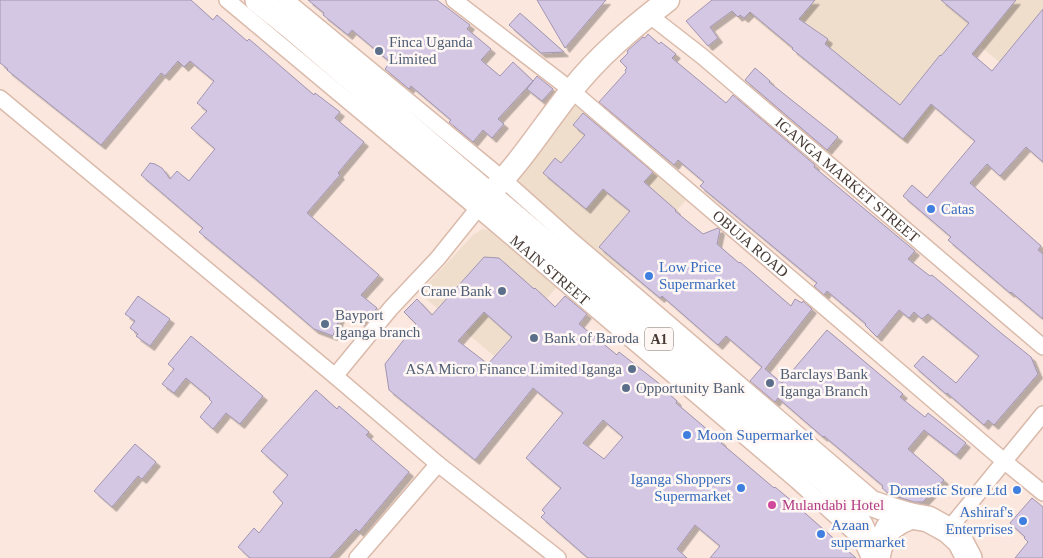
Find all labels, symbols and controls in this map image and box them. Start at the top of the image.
place label: Finca Uganda Limited [389,34,473,67]
marker: Finca Uganda Limited [373,45,385,57]
street label: IGANGA MARKET STREET [772,114,922,246]
place label: Catas [941,201,974,217]
marker: Catas [925,203,937,215]
street label: OBUJA ROAD [710,207,791,281]
street label: MAIN STREET [507,232,593,308]
place label: Low Price Supermarket [659,259,736,292]
marker: Low Price Supermarket [643,270,655,282]
place label: Crane Bank [421,283,492,299]
marker: Crane Bank [496,285,508,297]
place label: Bayport Iganga branch [335,307,421,340]
marker: Bayport Iganga branch [319,318,331,330]
road number: A1 [645,328,673,350]
place label: Bank of Baroda [544,330,639,346]
marker: Bank of Baroda [528,332,540,344]
place label: ASA Micro Finance Limited Iganga [405,361,622,377]
marker: ASA Micro Finance Limited Iganga [626,363,638,375]
place label: Barclays Bank Iganga Branch [780,366,868,399]
marker: Barclays Bank Iganga Branch [764,377,776,389]
place label: Opportunity Bank [636,380,745,396]
marker: Opportunity Bank [620,382,632,394]
place label: Moon Supermarket [697,427,814,443]
marker: Moon Supermarket [681,429,693,441]
place label: Iganga Shoppers Supermarket [631,471,732,504]
marker: Iganga Shoppers Supermarket [735,482,747,494]
place label: Domestic Store Ltd [890,482,1007,498]
marker: Domestic Store Ltd [1011,484,1023,496]
place label: Mulandabi Hotel [782,497,884,513]
marker: Mulandabi Hotel [766,499,778,511]
place label: Ashiraf's Enterprises [946,504,1013,537]
marker: Ashiraf's Enterprises [1017,515,1029,527]
place label: Azaan supermarket [831,517,906,550]
marker: Azaan supermarket [815,528,827,540]

